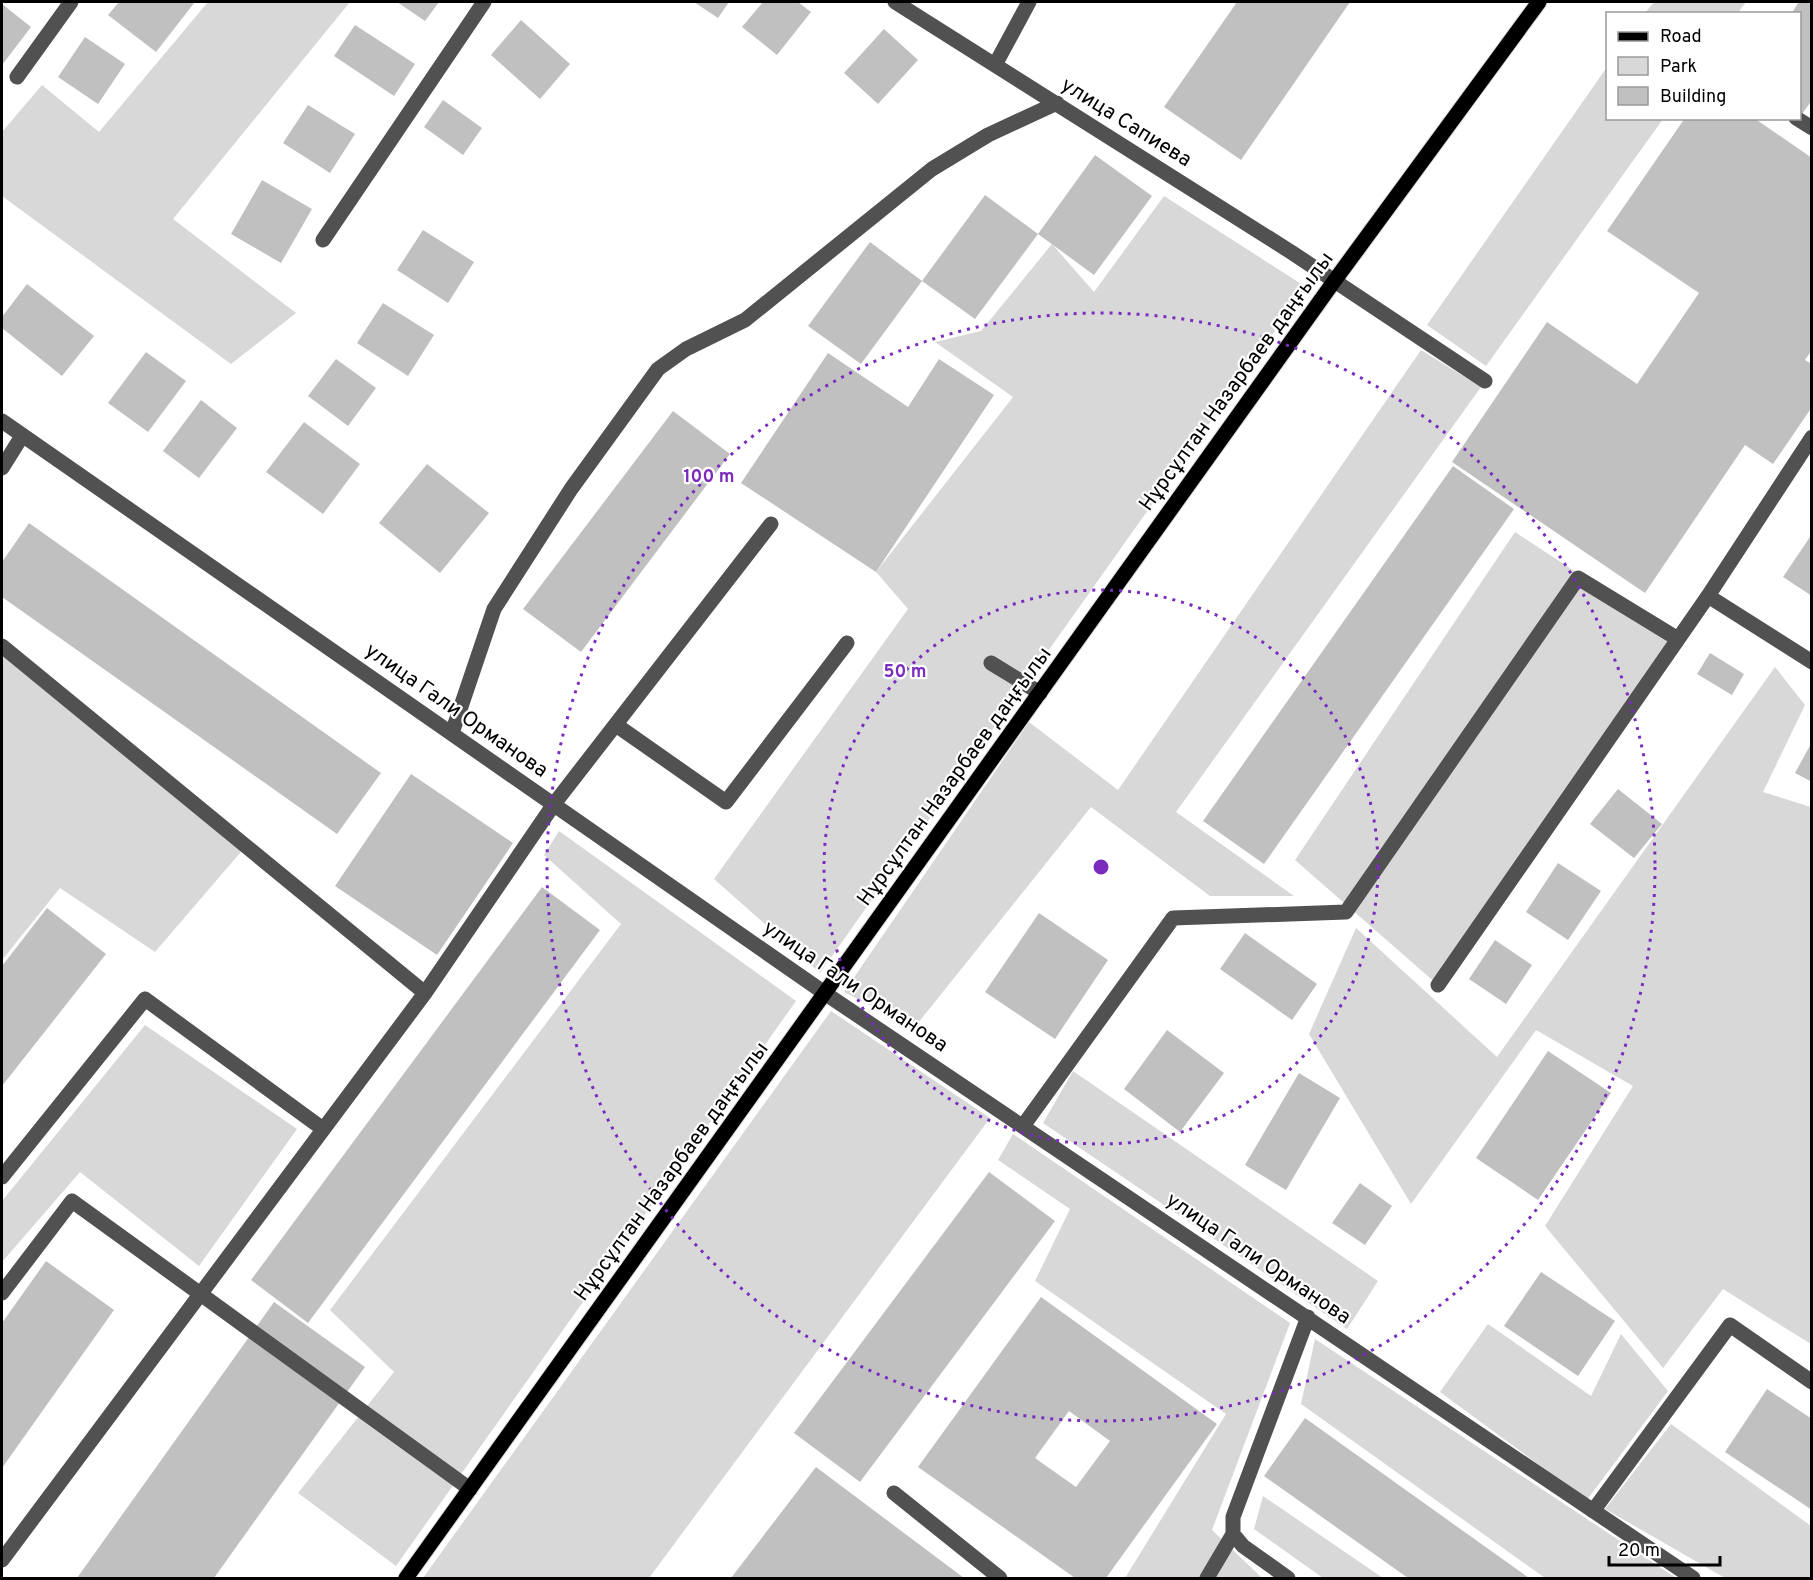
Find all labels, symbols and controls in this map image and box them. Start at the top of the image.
legend [1606,12,1801,120]
text: Road [1660,26,1702,49]
text: Park [1660,56,1697,79]
street label: улица Сапиева [1056,72,1196,174]
text: Building [1660,86,1726,109]
street label: Нұрсұлтан Назарбаев даңғылы [1134,247,1340,517]
text: 100 m [683,466,735,489]
street label: улица Гали Орманова [359,638,553,784]
street label: Нұрсұлтан Назарбаев даңғылы [852,642,1058,912]
text: 50 m [883,661,927,684]
centre of rings [1091,857,1111,877]
street label: улица Гали Орманова [757,915,953,1059]
street label: Нұрсұлтан Назарбаев даңғылы [569,1037,775,1307]
street label: улица Гали Орманова [1160,1187,1356,1331]
scale bar [1609,1529,1720,1567]
text: 20 m [1618,1540,1660,1563]

